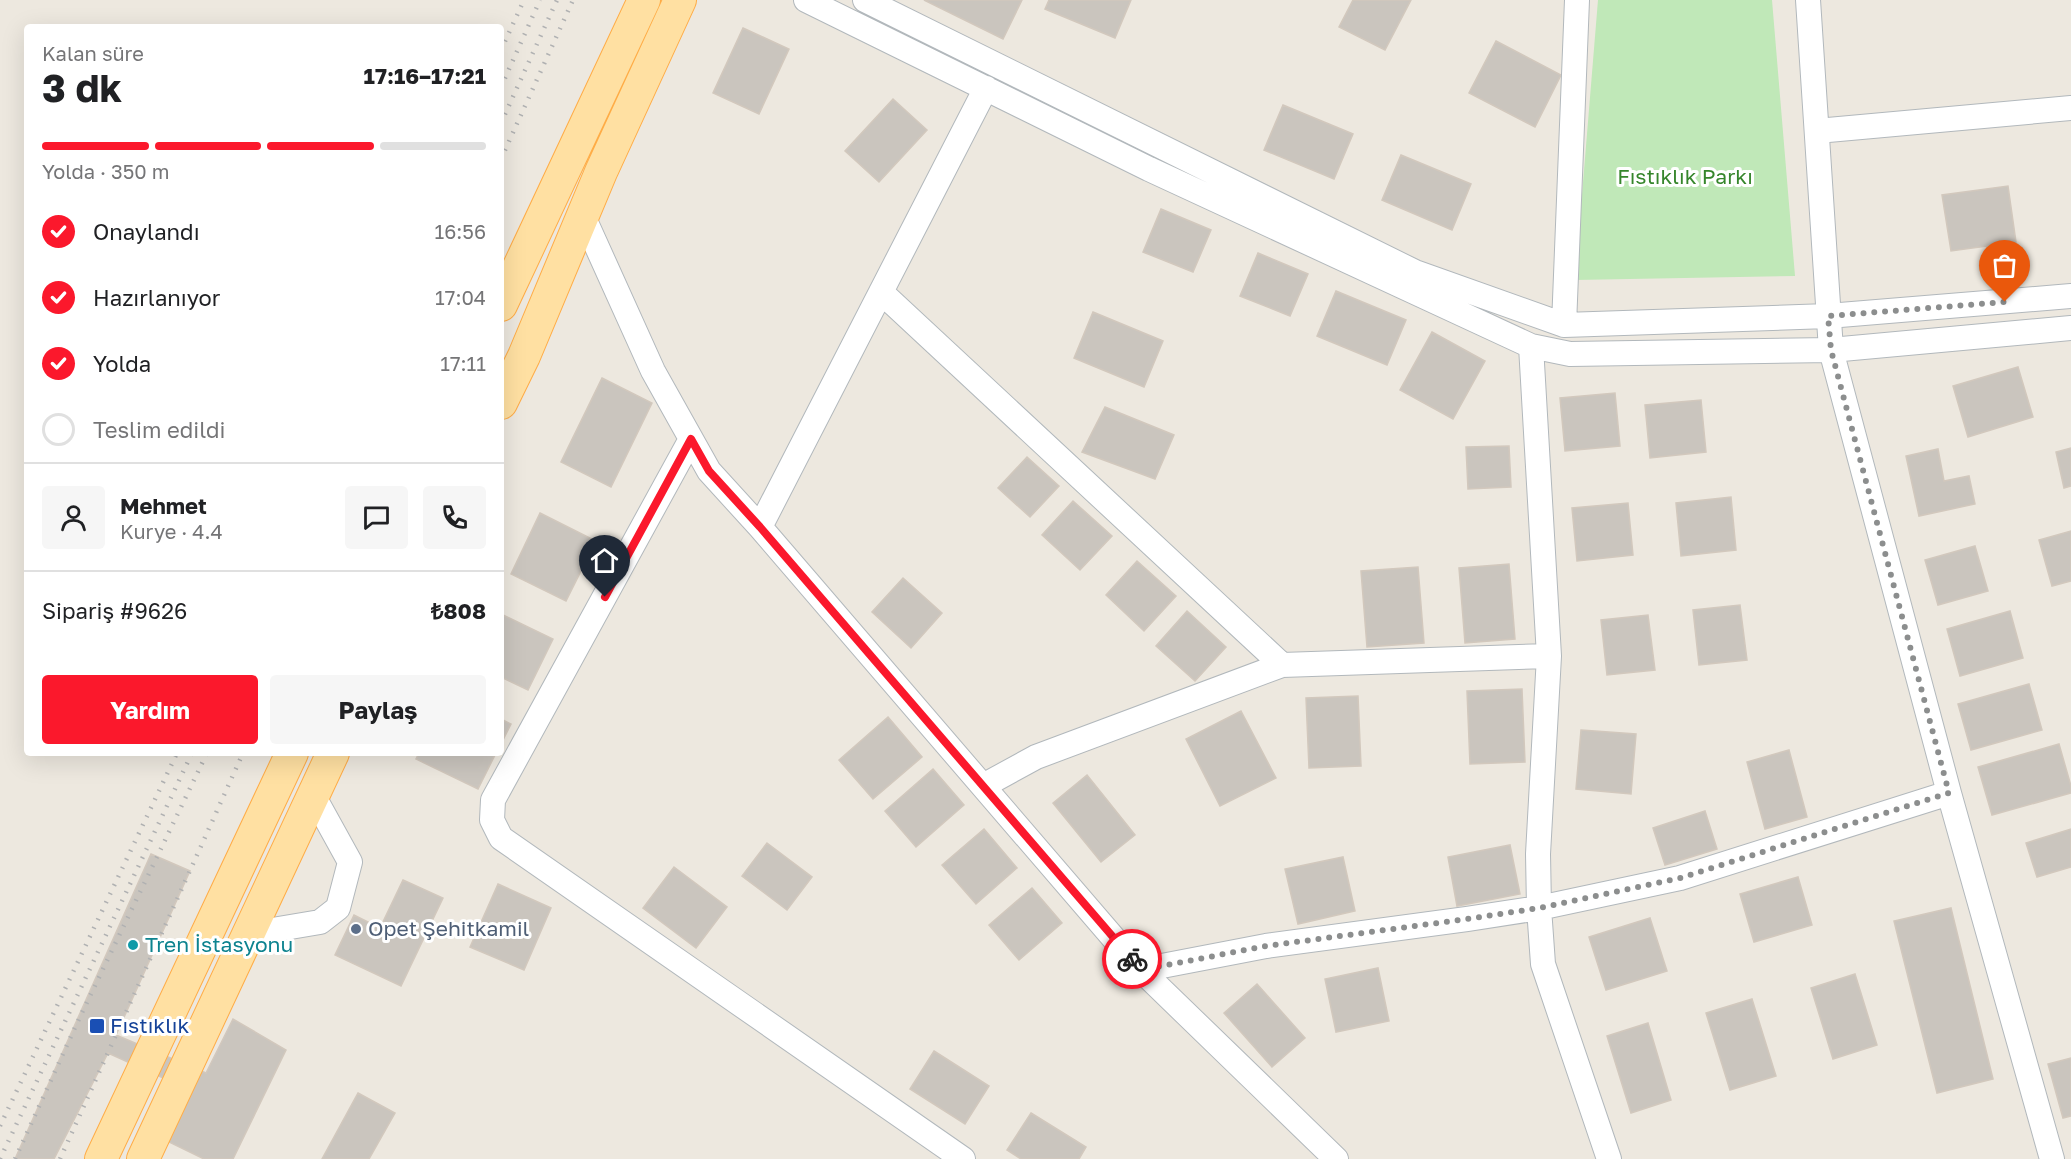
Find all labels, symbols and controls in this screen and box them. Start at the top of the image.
text: Kalan süre [42,41,144,65]
text: 17:16–17:21 [364,62,486,89]
text: 3 dk [42,64,122,111]
text: Yolda · 350 m [42,159,169,183]
park label: Fıstıklık Parkı [1617,163,1753,189]
icon: check [42,215,75,248]
text: Onaylandı [93,218,200,245]
text: 16:56 [435,219,486,243]
pin [1979,240,2030,302]
icon: bag [1988,249,2021,282]
icon: check [42,281,75,314]
text: Hazırlanıyor [93,284,220,311]
text: 17:04 [435,285,486,309]
icon: check [42,347,75,380]
text: Yolda [93,350,151,377]
text: 17:11 [440,351,486,375]
text: Teslim edildi [93,416,225,443]
button: person [42,486,105,549]
button: chat [345,486,408,549]
button: phone [423,486,486,549]
text: Mehmet [120,492,207,519]
text: Kurye · 4.4 [120,519,223,543]
pin [579,535,630,597]
icon: home [588,544,621,577]
text: Sipariş #9626 [42,597,187,624]
text: ₺808 [431,597,486,624]
button: Yardım [42,675,258,744]
button: Paylaş [270,675,486,744]
place label: Opet Şehitkamil [368,915,529,941]
marker: Opet Şehitkamil [349,922,363,936]
courier [1102,929,1162,989]
place label: Tren İstasyonu [145,931,293,957]
marker: Tren İstasyonu [126,938,140,952]
icon: bike [1116,943,1149,976]
place label: Fıstıklık [110,1012,189,1038]
marker: Fıstıklık [88,1017,106,1035]

